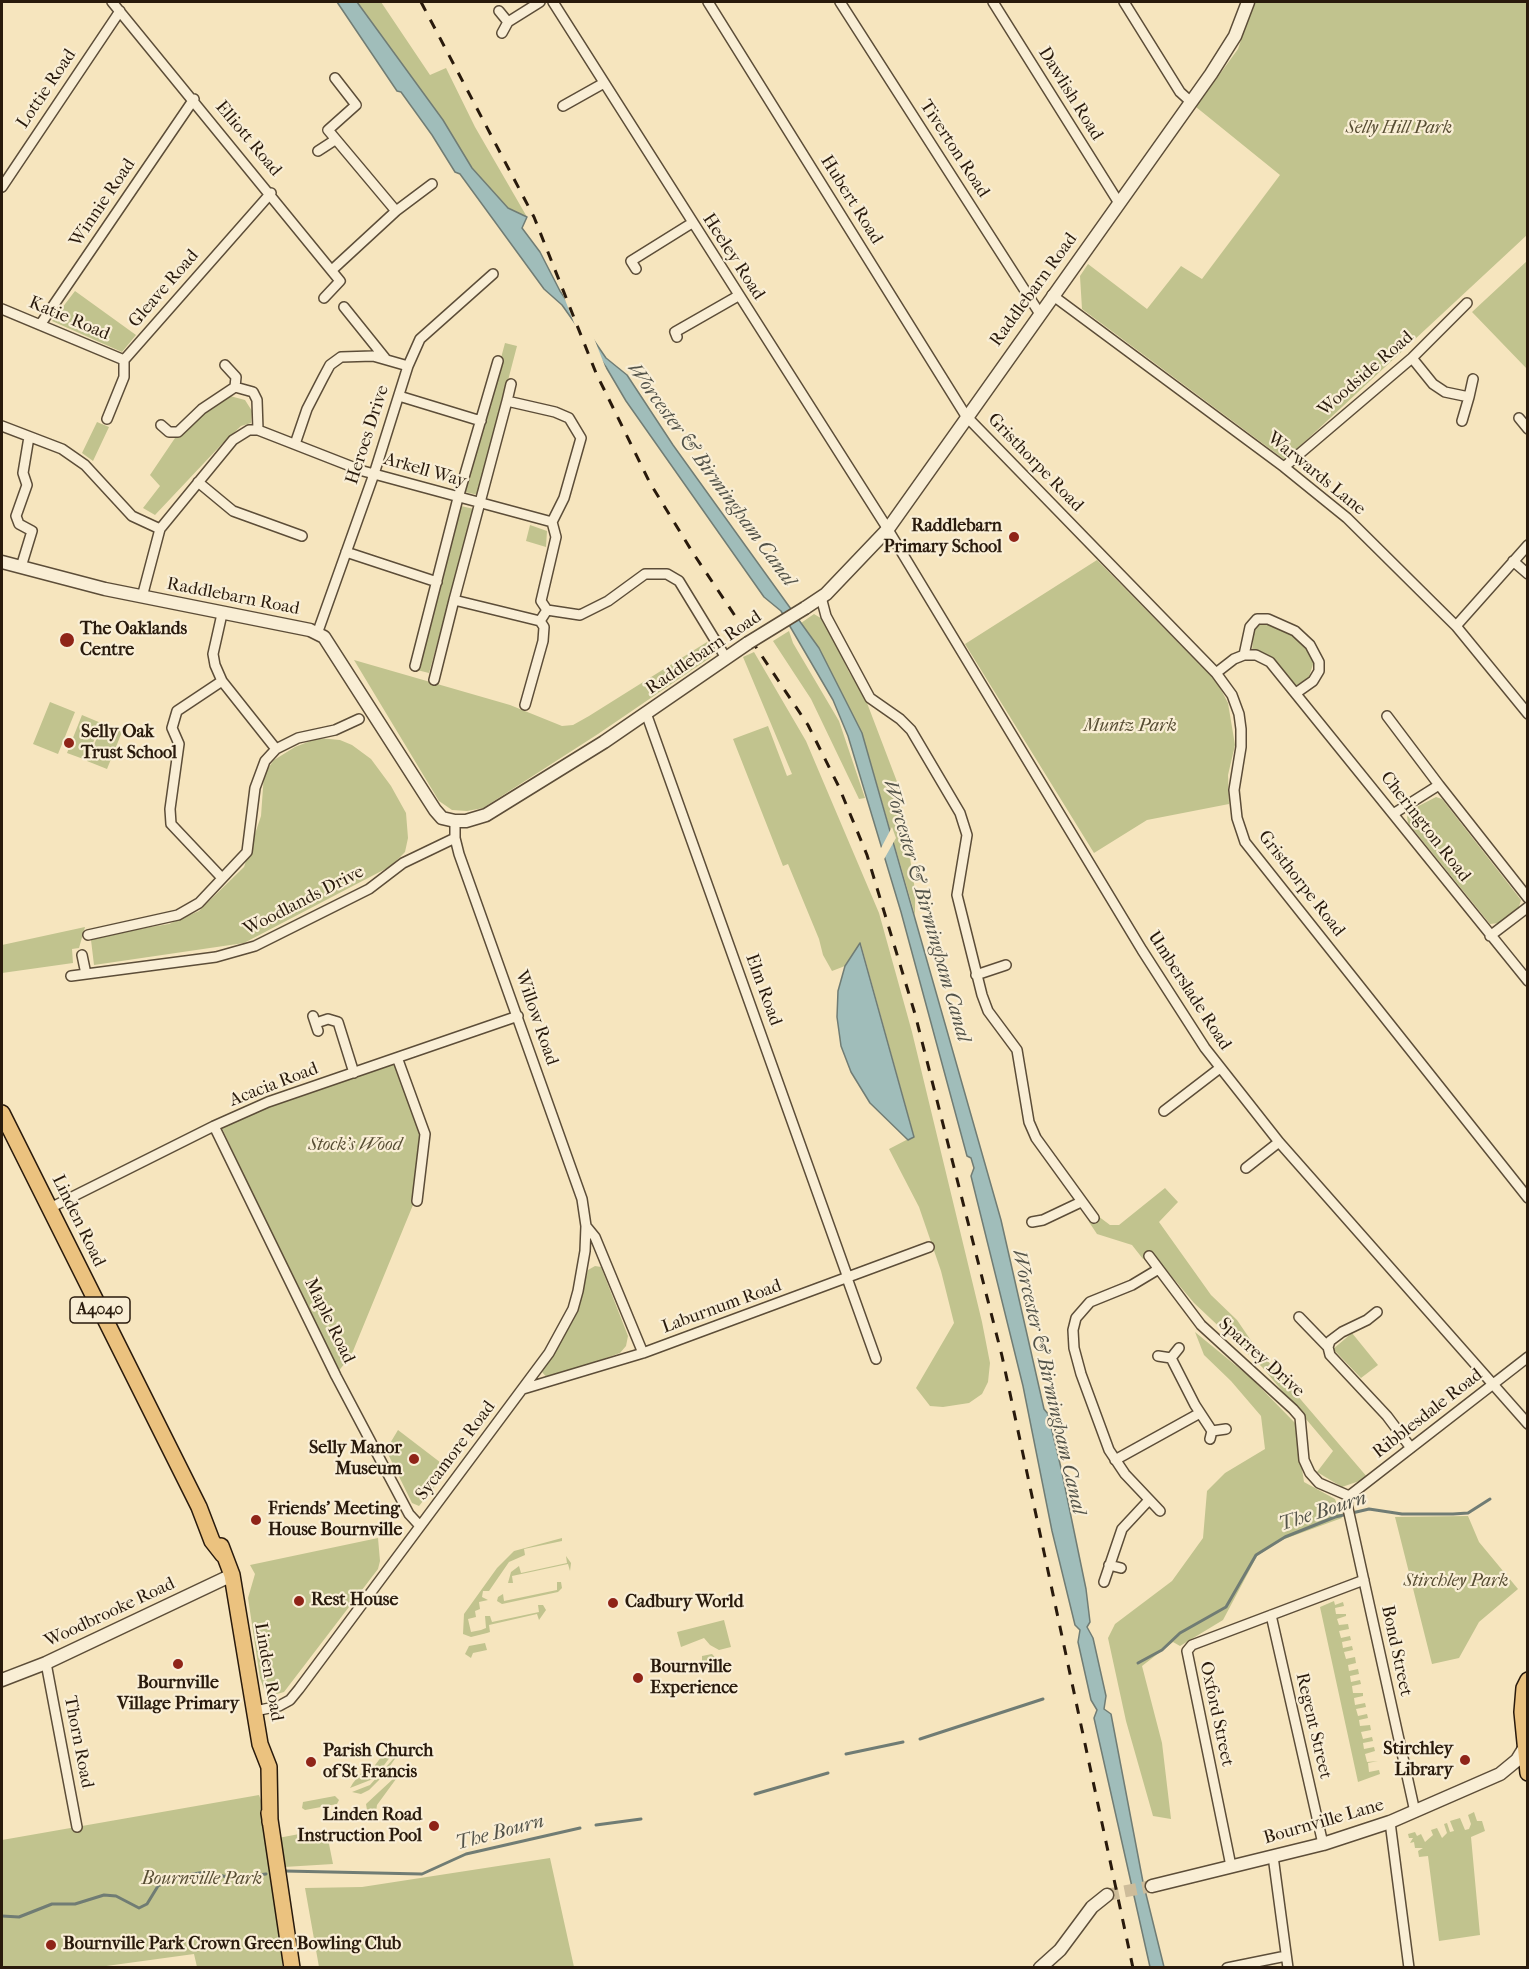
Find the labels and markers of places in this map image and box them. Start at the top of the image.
place label: Raddlebarn Primary School [884,516,1002,558]
marker: Raddlebarn Primary School [1007,530,1021,544]
place label: The Oaklands Centre [80,619,187,662]
marker: The Oaklands Centre [58,631,76,649]
place label: Selly Oak Trust School [81,722,177,764]
marker: Selly Oak Trust School [62,736,76,750]
place label: Selly Manor Museum [309,1438,402,1480]
marker: Selly Manor Museum [407,1452,421,1466]
place label: Friends' Meeting House Bournville [268,1499,402,1541]
marker: Friends' Meeting House Bournville [249,1513,263,1527]
place label: Rest House [311,1590,398,1612]
place label: Cadbury World [625,1592,743,1614]
marker: Rest House [292,1594,306,1608]
marker: Cadbury World [606,1596,620,1610]
marker: Bournville Village Primary [171,1657,185,1671]
place label: Bournville Experience [650,1657,738,1700]
marker: Bournville Experience [631,1671,645,1685]
place label: Bournville Village Primary [117,1673,239,1716]
place label: Stirchley Library [1383,1739,1453,1782]
place label: Parish Church of St Francis [323,1741,433,1784]
marker: Stirchley Library [1458,1753,1472,1767]
marker: Parish Church of St Francis [304,1755,318,1769]
place label: Linden Road Instruction Pool [297,1805,422,1848]
marker: Linden Road Instruction Pool [427,1819,441,1833]
place label: Bournville Park Crown Green Bowling Club [63,1934,401,1956]
marker: Bournville Park Crown Green Bowling Club [44,1938,58,1952]

